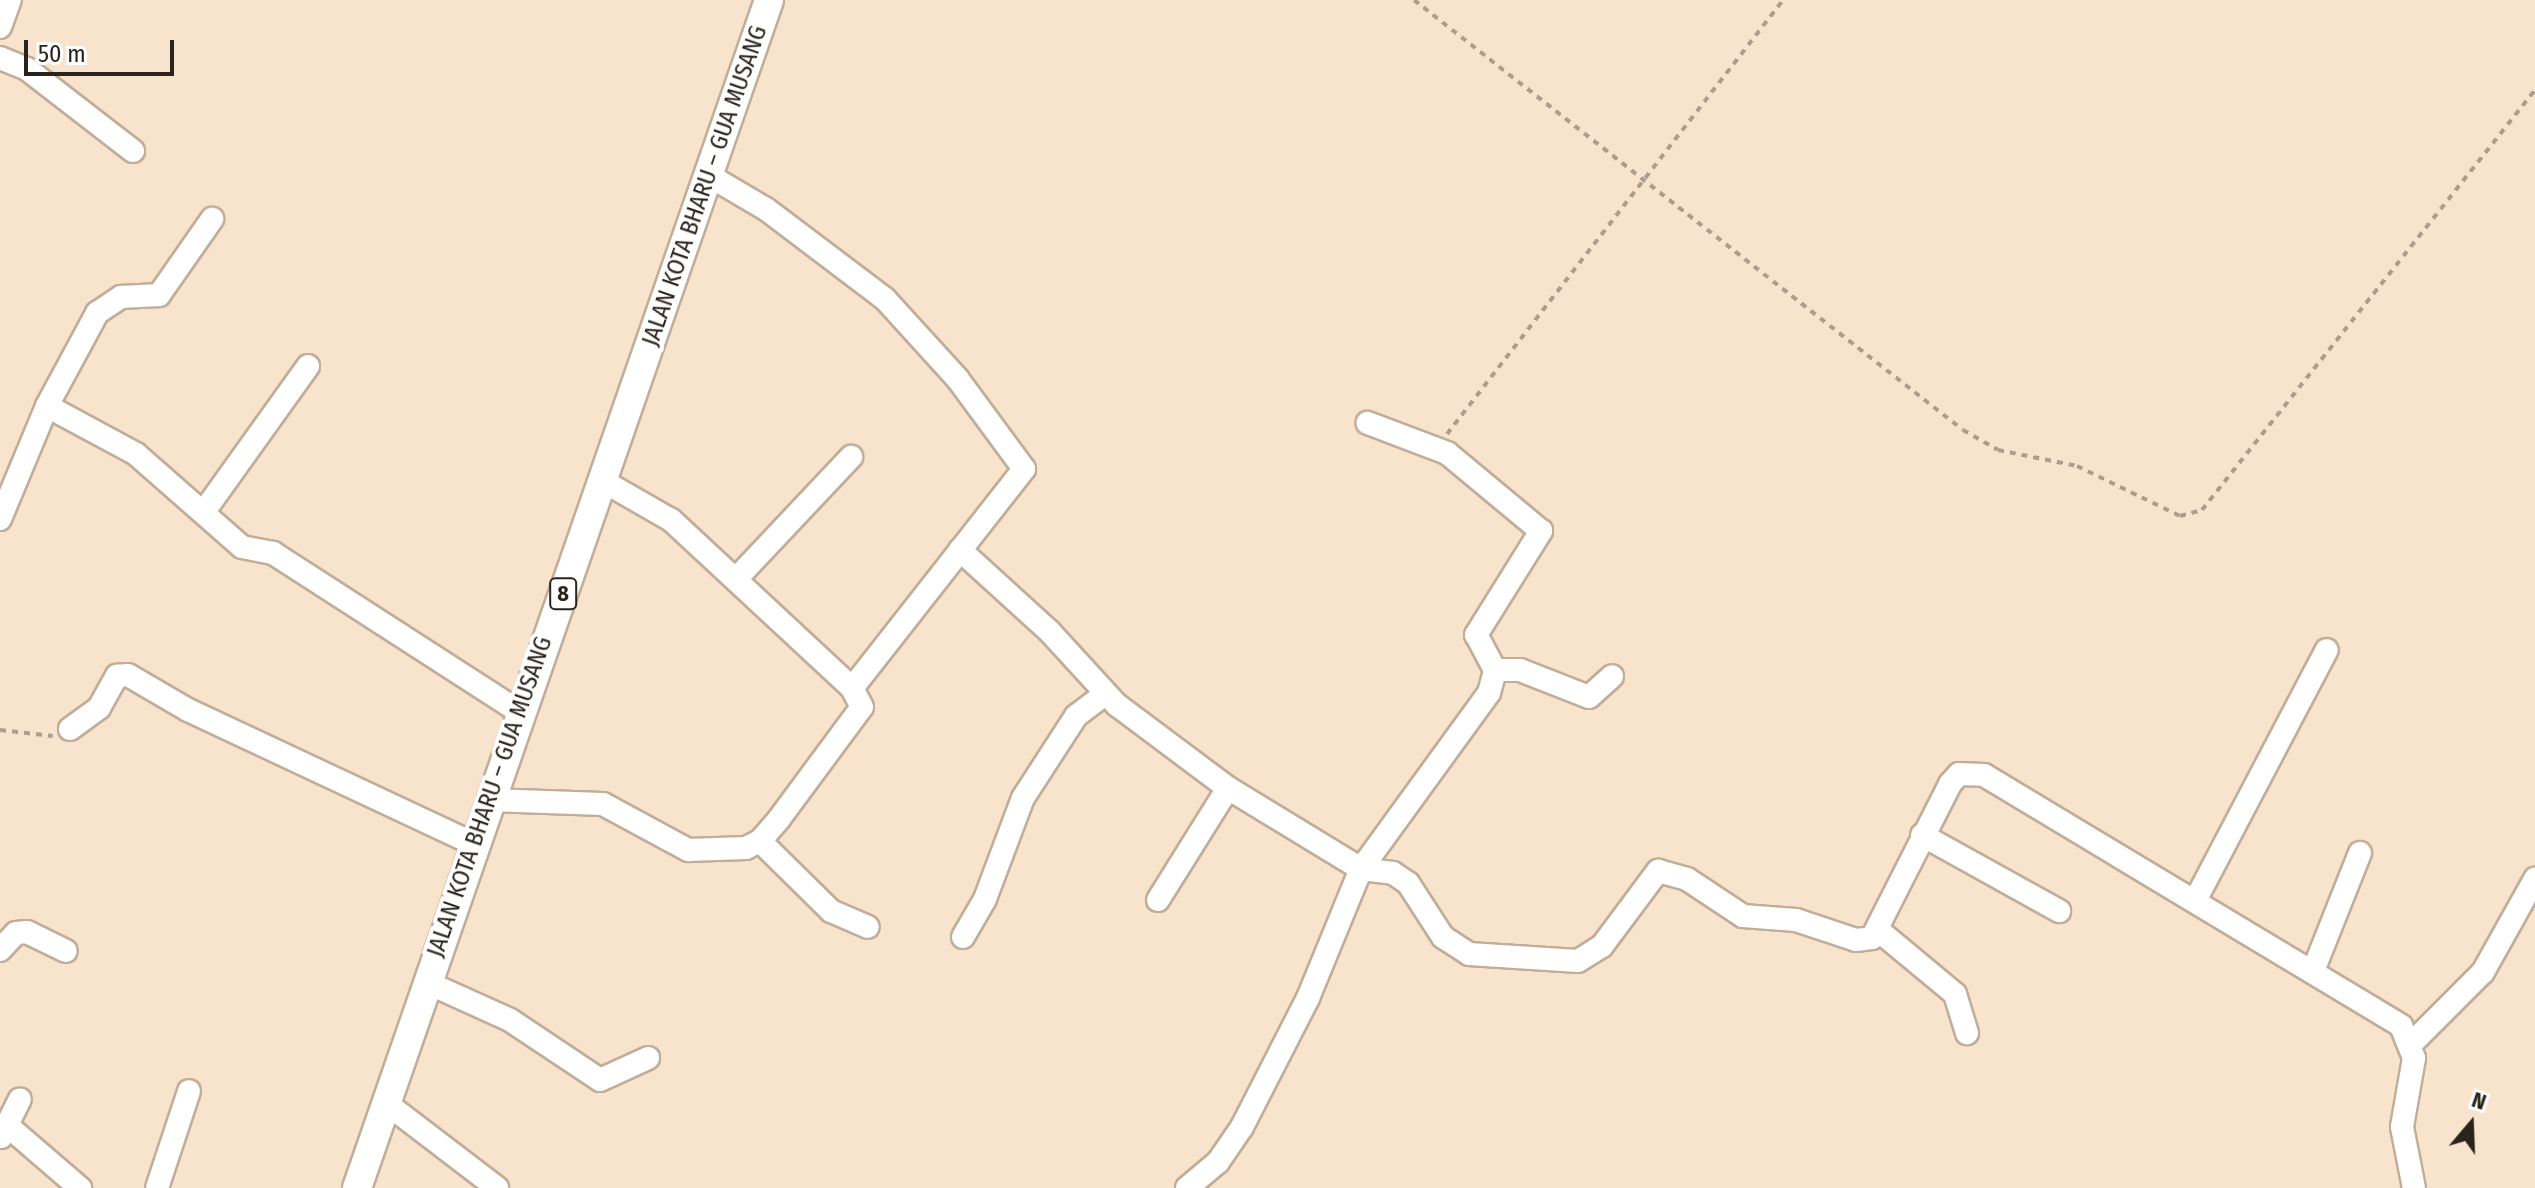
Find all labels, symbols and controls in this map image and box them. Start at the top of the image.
street label: JALAN KOTA BHARU – GUA MUSANG [637,22,773,350]
scale bar [28,24,178,74]
text: 50 m [38,40,86,68]
road number: 8 [549,576,577,612]
street label: JALAN KOTA BHARU – GUA MUSANG [422,633,558,961]
north arrow [2431,1084,2511,1164]
text: N [2468,1086,2490,1116]

